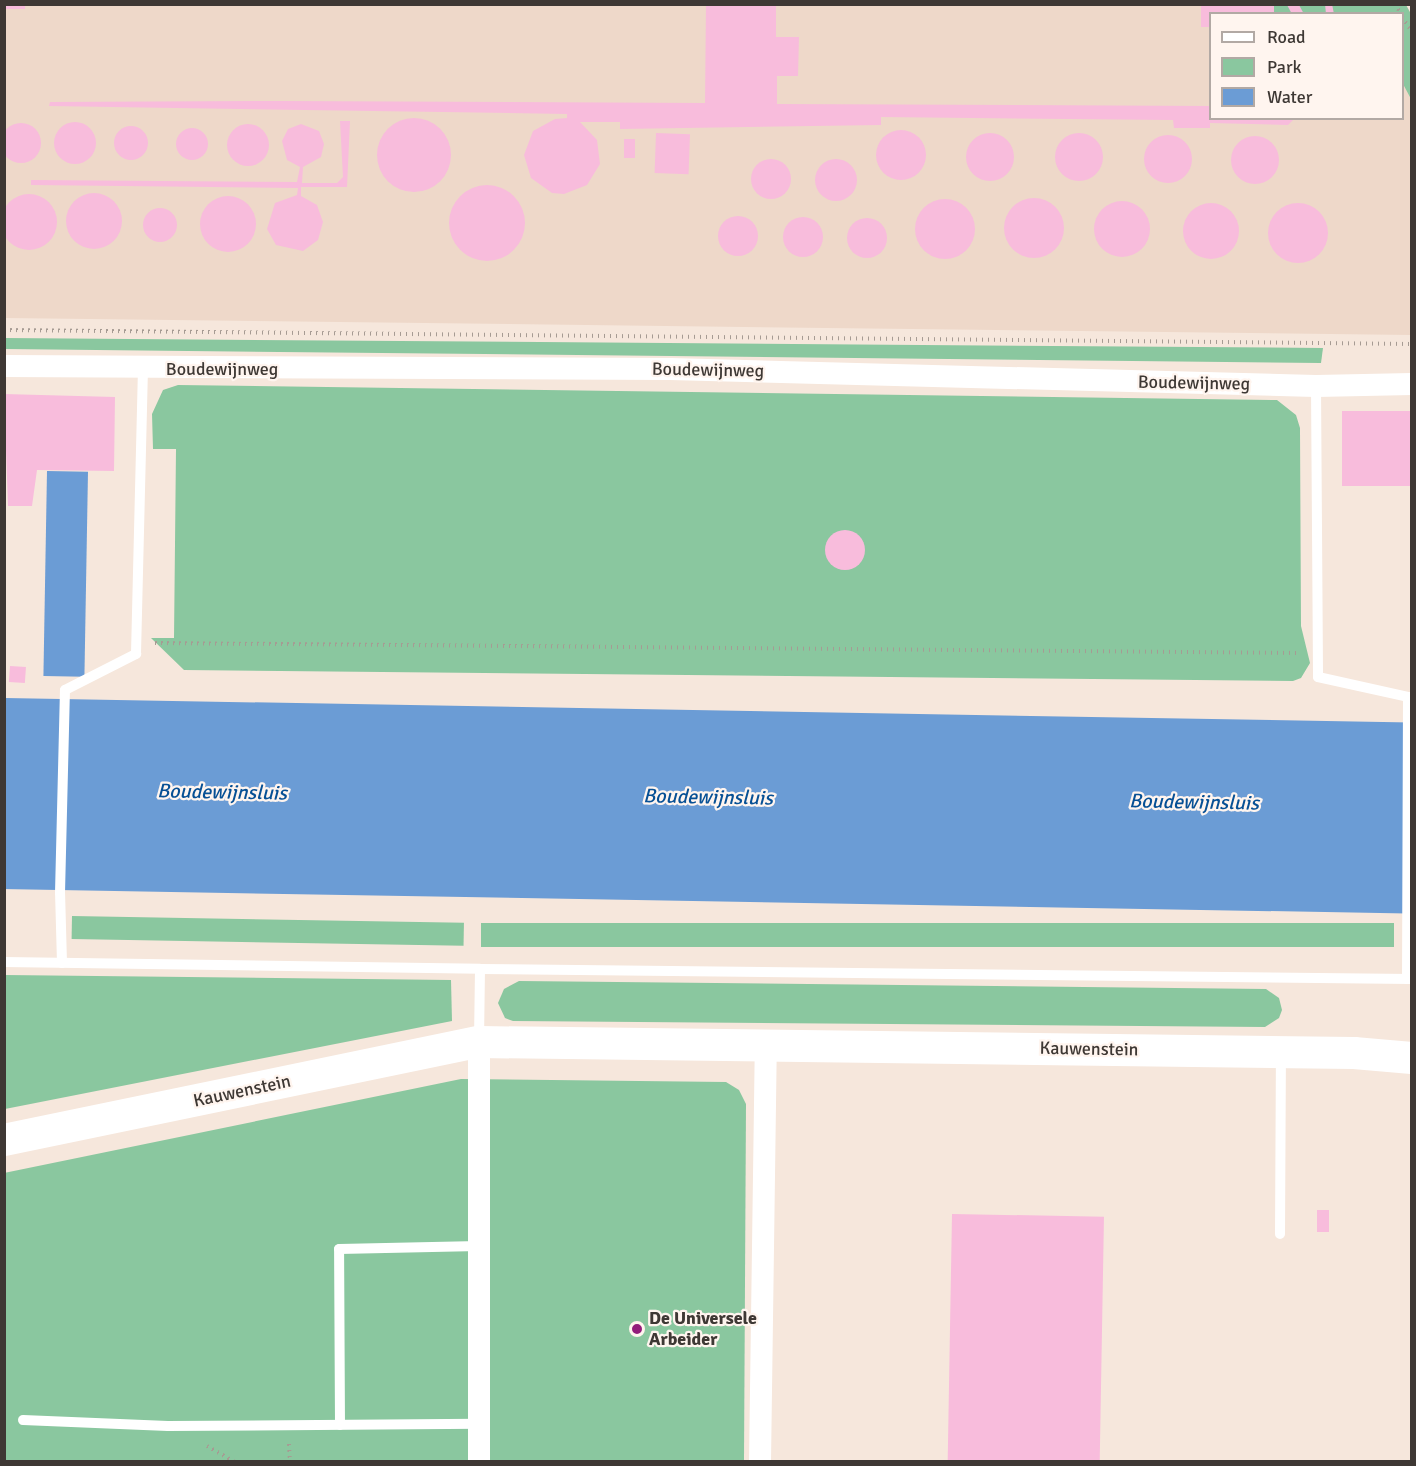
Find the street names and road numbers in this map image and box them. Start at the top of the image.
street label: Boudewijnweg [166,358,278,380]
street label: Boudewijnweg [652,358,764,382]
street label: Boudewijnweg [1138,371,1250,395]
street label: Kauwenstein [1039,1037,1139,1061]
street label: Kauwenstein [191,1070,293,1112]

